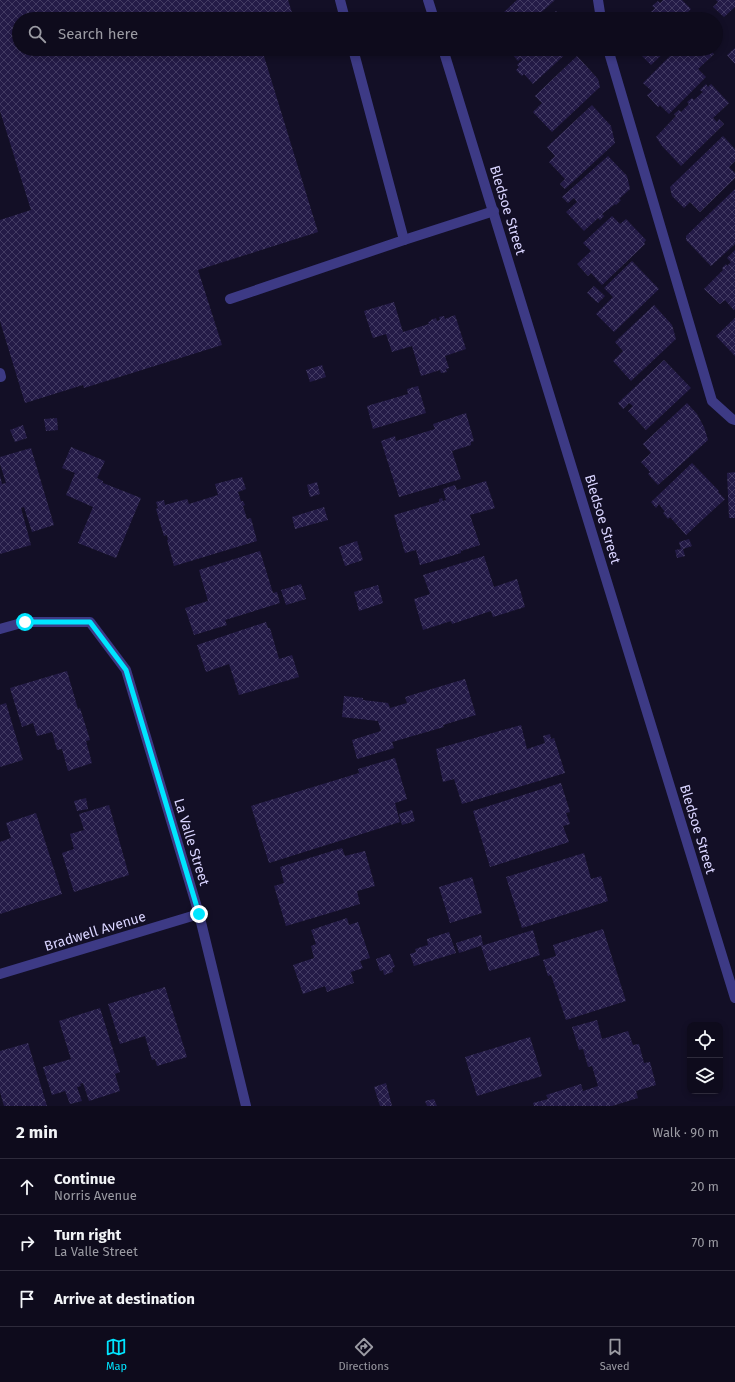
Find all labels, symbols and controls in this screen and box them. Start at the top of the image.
search box [12,12,723,56]
icon: search [26,23,48,45]
text: Search here [58,25,138,43]
street label: Bledsoe Street [486,163,529,258]
street label: Bledsoe Street [581,472,624,567]
route start [16,613,34,631]
street label: Bledsoe Street [676,782,719,877]
street label: La Valle Street [170,796,213,889]
route end [190,905,208,923]
street label: Bradwell Avenue [42,908,148,955]
map controls [687,1022,723,1094]
button: locate [687,1022,723,1058]
button: layers [687,1058,723,1094]
text: 2 min [16,1122,58,1143]
text: Walk · 90 m [653,1125,719,1140]
text: Continue [54,1170,115,1188]
icon: ahead [16,1176,38,1198]
text: 20 m [691,1179,719,1194]
text: Norris Avenue [54,1188,137,1203]
text: Turn right [54,1226,121,1244]
icon: right [16,1232,38,1254]
text: 70 m [692,1235,719,1250]
text: La Valle Street [54,1244,138,1259]
icon: arrive [16,1288,38,1310]
text: Arrive at destination [54,1290,195,1308]
tab: Map [105,1336,127,1373]
tab: Directions [338,1336,389,1373]
tab: Saved [600,1336,630,1373]

